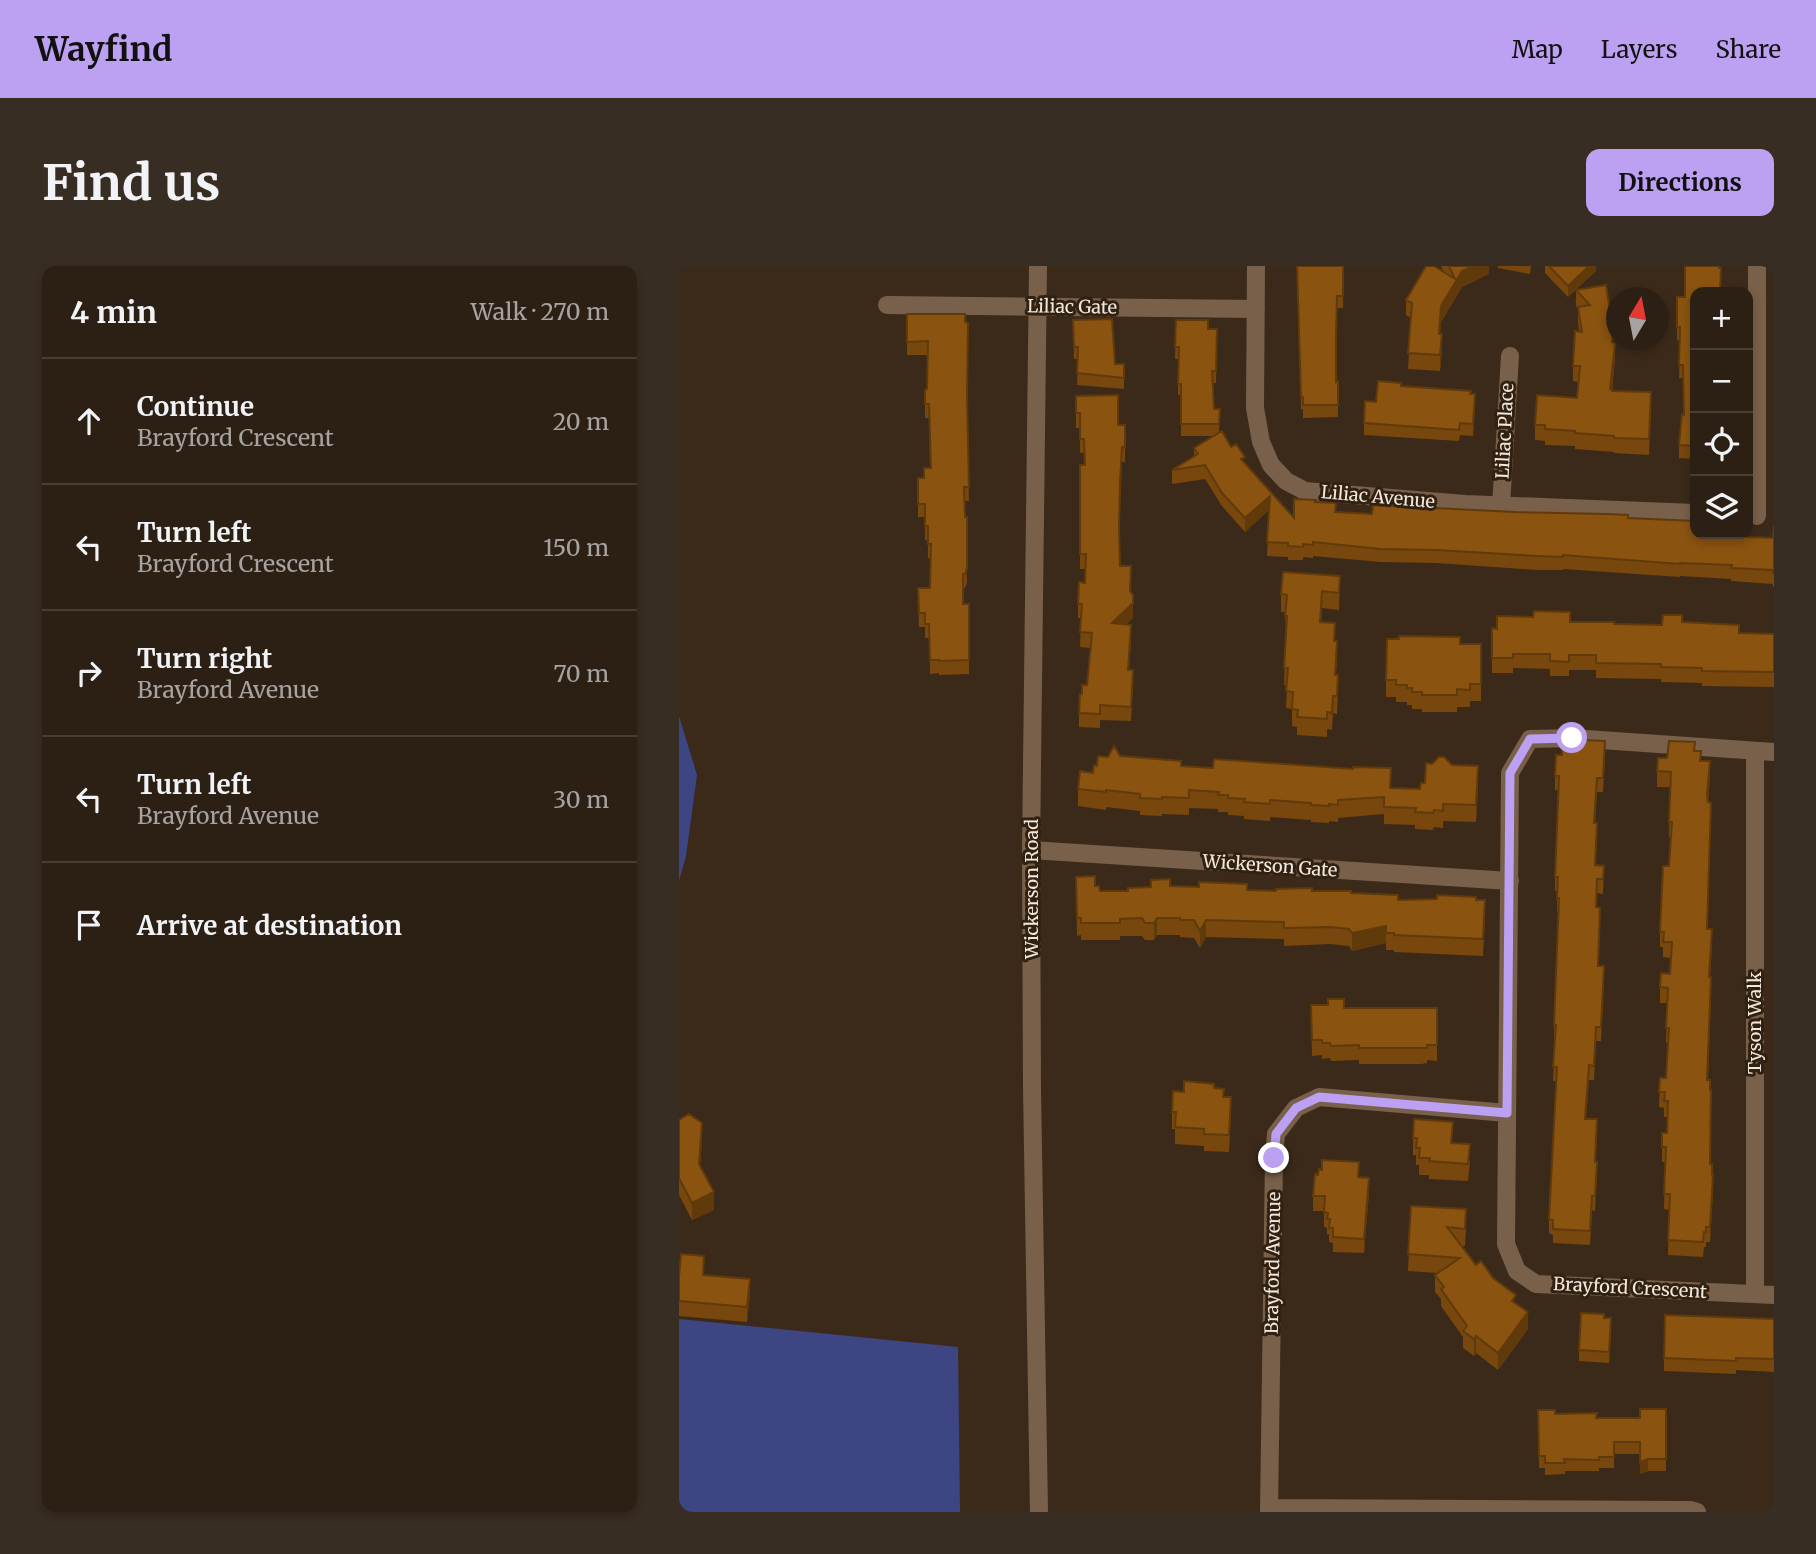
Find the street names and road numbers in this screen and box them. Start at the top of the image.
street label: Liliac Gate [1027,294,1117,319]
street label: Liliac Place [1490,382,1519,480]
street label: Liliac Avenue [1320,480,1436,513]
street label: Wickerson Road [1020,819,1043,960]
street label: Wickerson Gate [1201,849,1338,882]
street label: Tyson Walk [1743,971,1766,1074]
street label: Brayford Avenue [1260,1192,1285,1334]
street label: Brayford Crescent [1553,1272,1707,1303]

